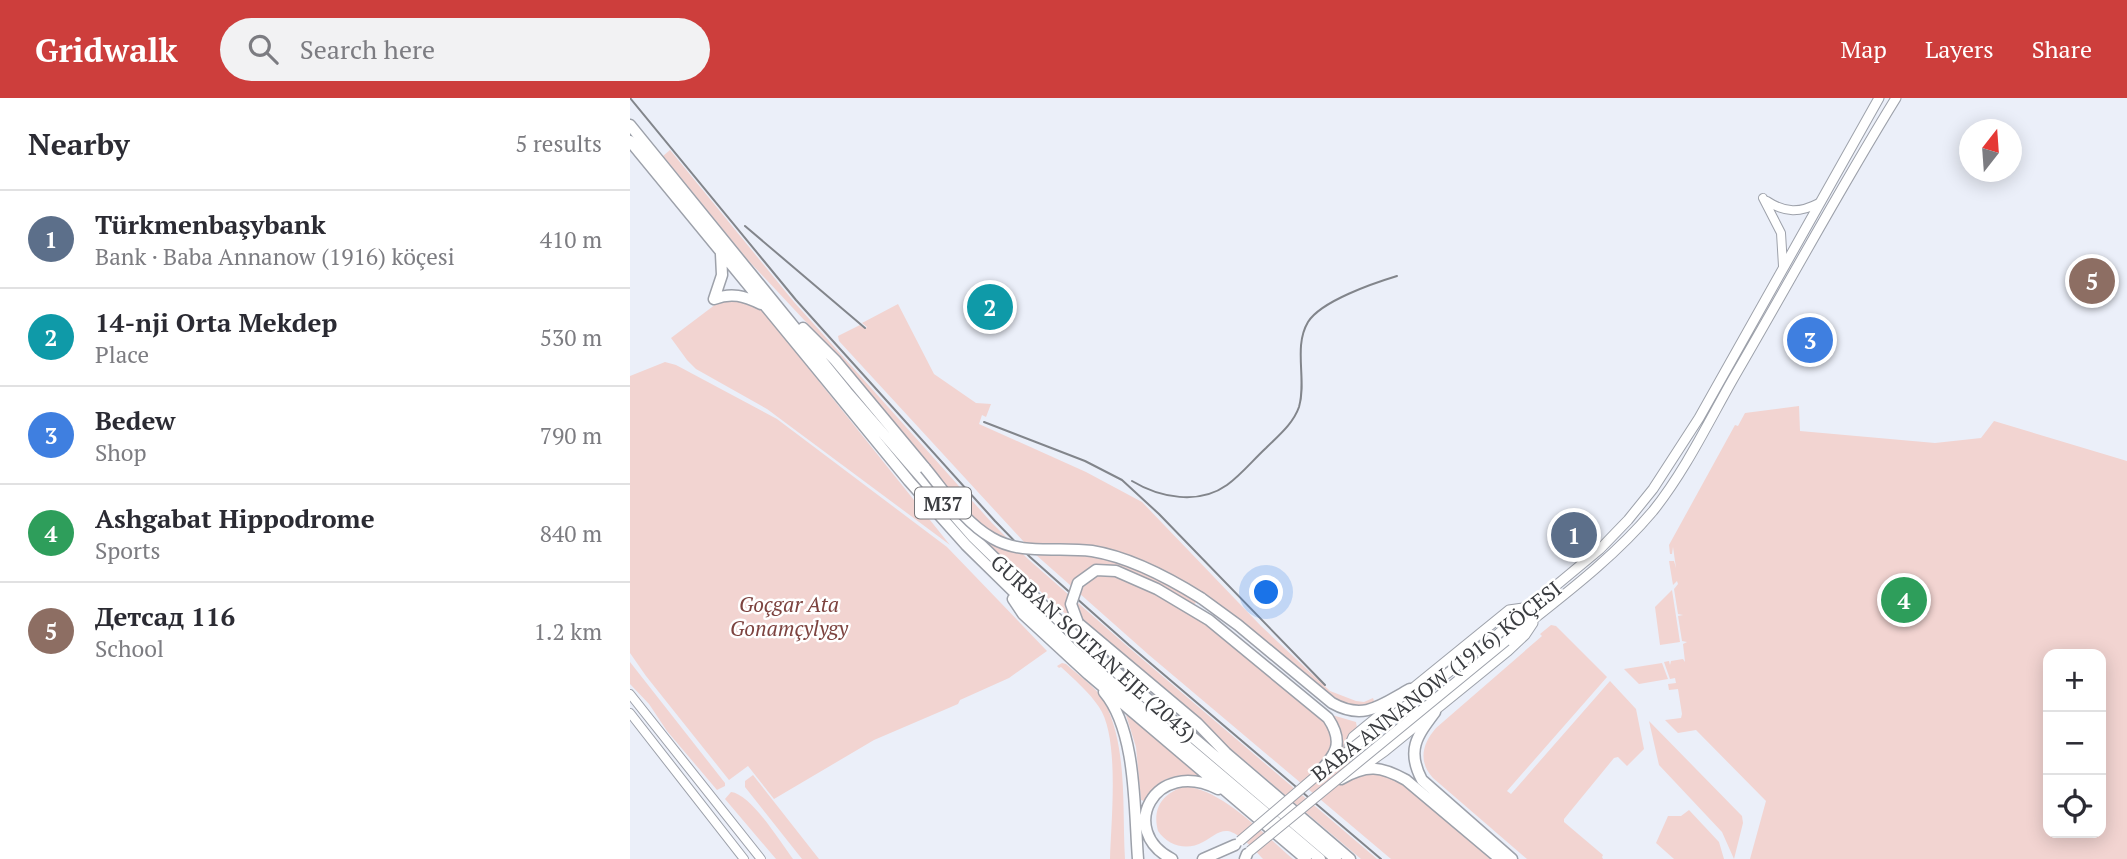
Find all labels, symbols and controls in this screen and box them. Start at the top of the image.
search box [220,18,710,81]
text: Gridwalk [35,28,178,71]
icon: search [244,30,282,68]
text: Search here [300,32,435,66]
text: Map [1840,33,1887,65]
text: Layers [1925,33,1994,65]
text: Share [2032,33,2092,65]
north arrow [1959,119,2022,182]
text: Nearby [28,124,130,164]
text: 5 results [515,128,602,159]
text: Türkmenbaşybank [95,207,326,241]
text: 1 [45,224,58,255]
text: 410 m [540,224,602,255]
text: Bank · Baba Annanow (1916) köçesi [95,241,455,272]
pin: 5 [2069,255,2115,307]
pin: 2 [967,281,1013,333]
text: 14-nji Orta Mekdep [95,305,337,339]
pin: 3 [1787,314,1833,366]
text: 2 [45,322,58,353]
text: 530 m [540,322,602,353]
text: Place [95,339,149,370]
text: Bedew [95,403,175,437]
text: 3 [45,420,58,451]
text: 790 m [540,420,602,451]
text: Shop [95,437,147,468]
road number: M37 [915,488,971,518]
text: Ashgabat Hippodrome [95,501,375,535]
pin: 1 [1551,509,1597,561]
text: 4 [45,518,58,549]
text: 840 m [540,518,602,549]
text: Sports [95,535,160,566]
street label: GURBAN SOLTAN EJE (2043) [985,548,1203,748]
street label: BABA ANNANOW (1916) KÖÇESI [1305,574,1567,788]
pin: 4 [1881,574,1927,626]
your location [1249,575,1283,609]
park label: Goçgar Ata Gonamçylygy [730,590,848,642]
text: Детсад 116 [95,599,235,633]
text: 5 [45,616,58,647]
text: 1.2 km [534,616,602,647]
text: School [95,633,164,664]
map controls [2043,649,2106,838]
button: + [2043,649,2106,712]
button: − [2043,712,2106,775]
button: locate [2043,775,2106,838]

